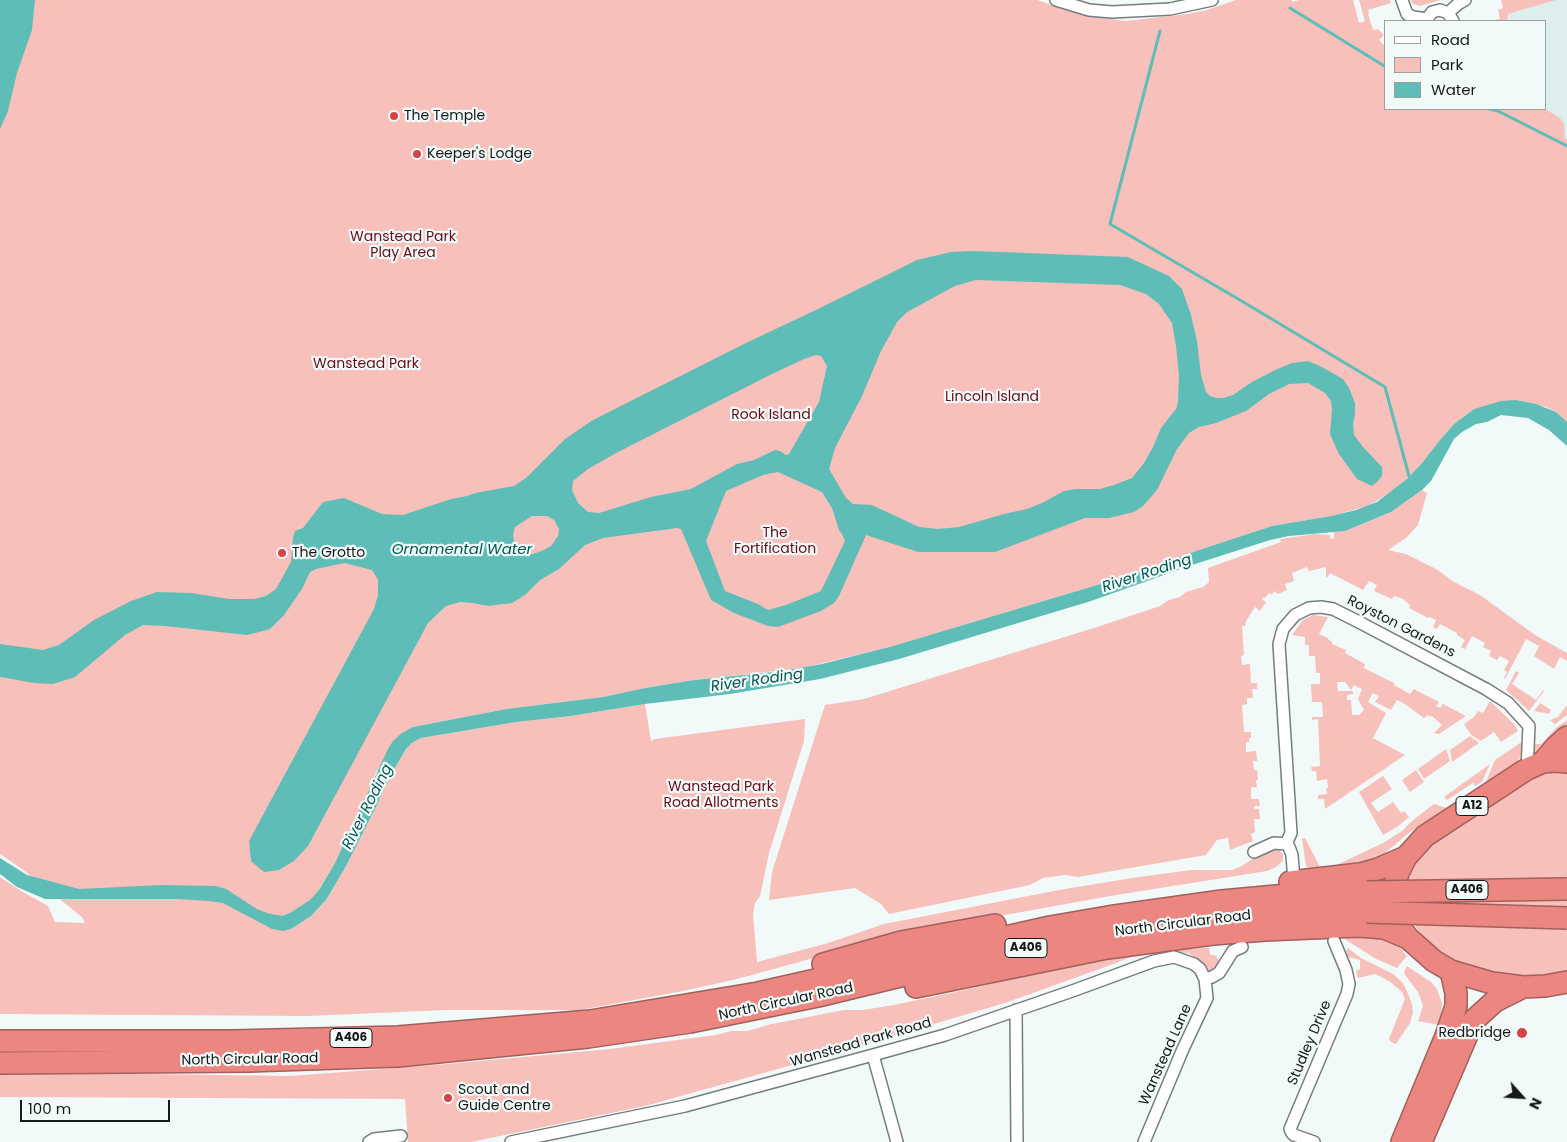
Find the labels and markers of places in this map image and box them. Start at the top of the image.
place label: The Temple [404,108,485,124]
marker: The Temple [388,110,400,122]
place label: Keeper's Lodge [427,146,532,162]
marker: Keeper's Lodge [411,148,423,160]
place label: The Grotto [292,545,365,561]
marker: The Grotto [276,547,288,559]
place label: Redbridge [1439,1025,1511,1041]
marker: Redbridge [1515,1026,1529,1040]
place label: Scout and Guide Centre [458,1082,551,1114]
marker: Scout and Guide Centre [442,1092,454,1104]

